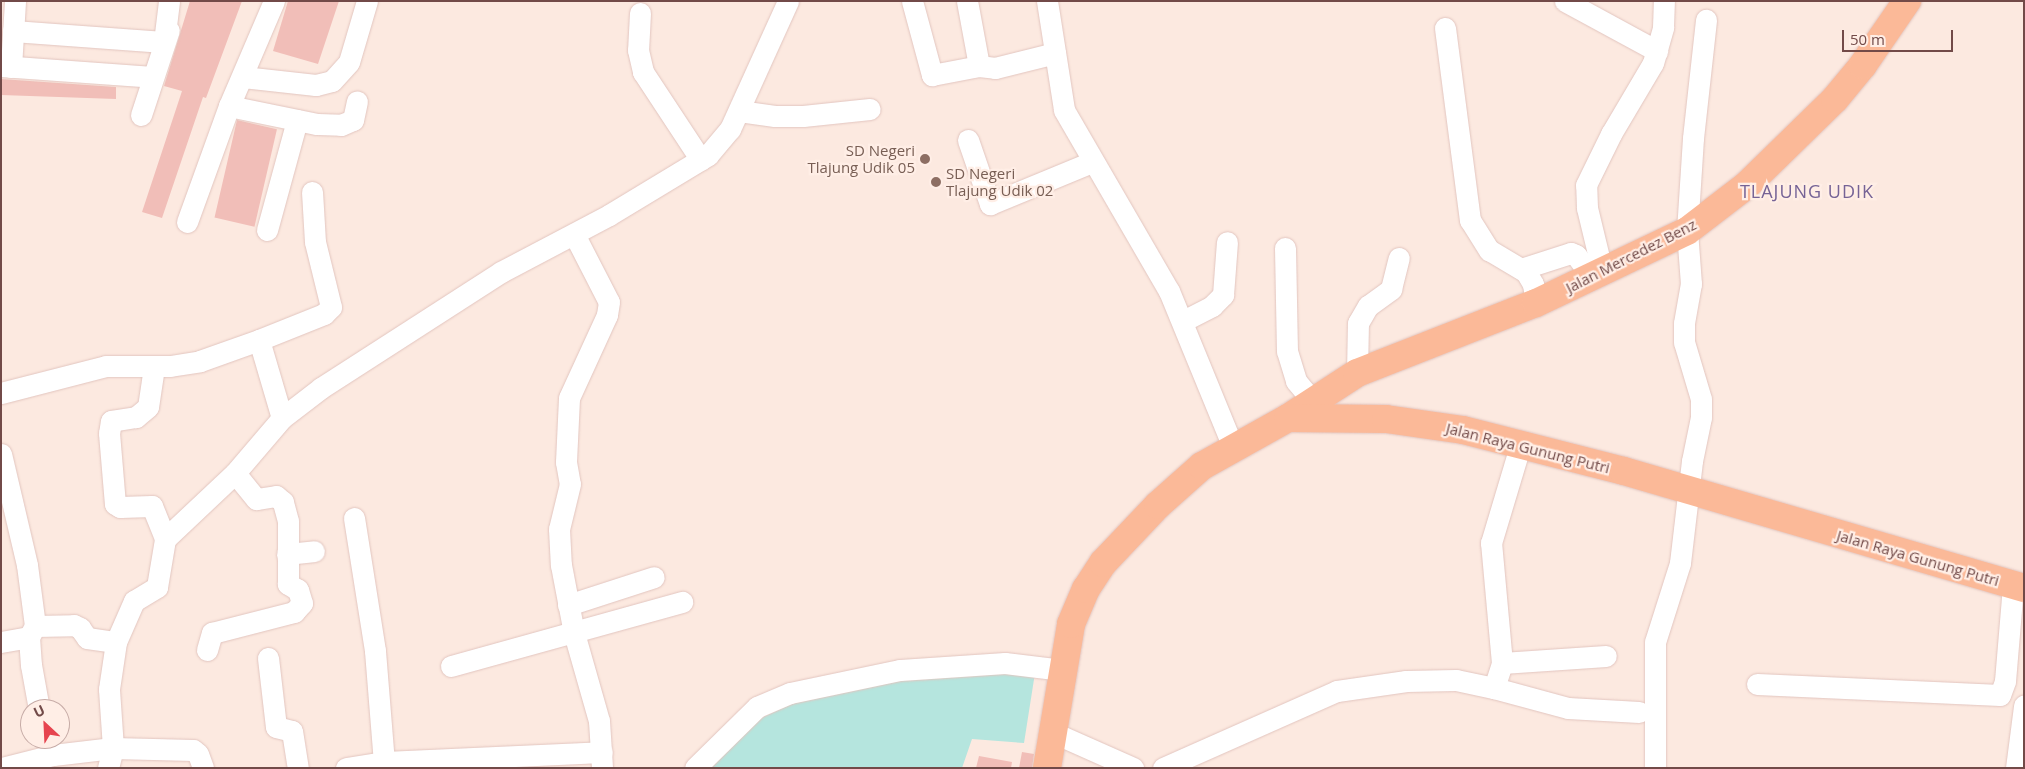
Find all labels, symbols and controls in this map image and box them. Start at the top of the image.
scale bar [1845,20,1956,52]
text: 50 m [1850,29,1885,49]
place label: SD Negeri Tlajung Udik 05 [808,141,915,176]
marker: SD Negeri Tlajung Udik 05 [919,153,931,165]
place label: SD Negeri Tlajung Udik 02 [946,164,1053,199]
marker: SD Negeri Tlajung Udik 02 [930,176,942,188]
district label: TLAJUNG UDIK [1738,180,1876,202]
street label: Jalan Mercedez Benz [1563,215,1699,297]
street label: Jalan Raya Gunung Putri [1444,419,1612,477]
street label: Jalan Raya Gunung Putri [1835,526,2001,590]
north arrow [20,699,70,749]
text: U [30,700,48,722]

